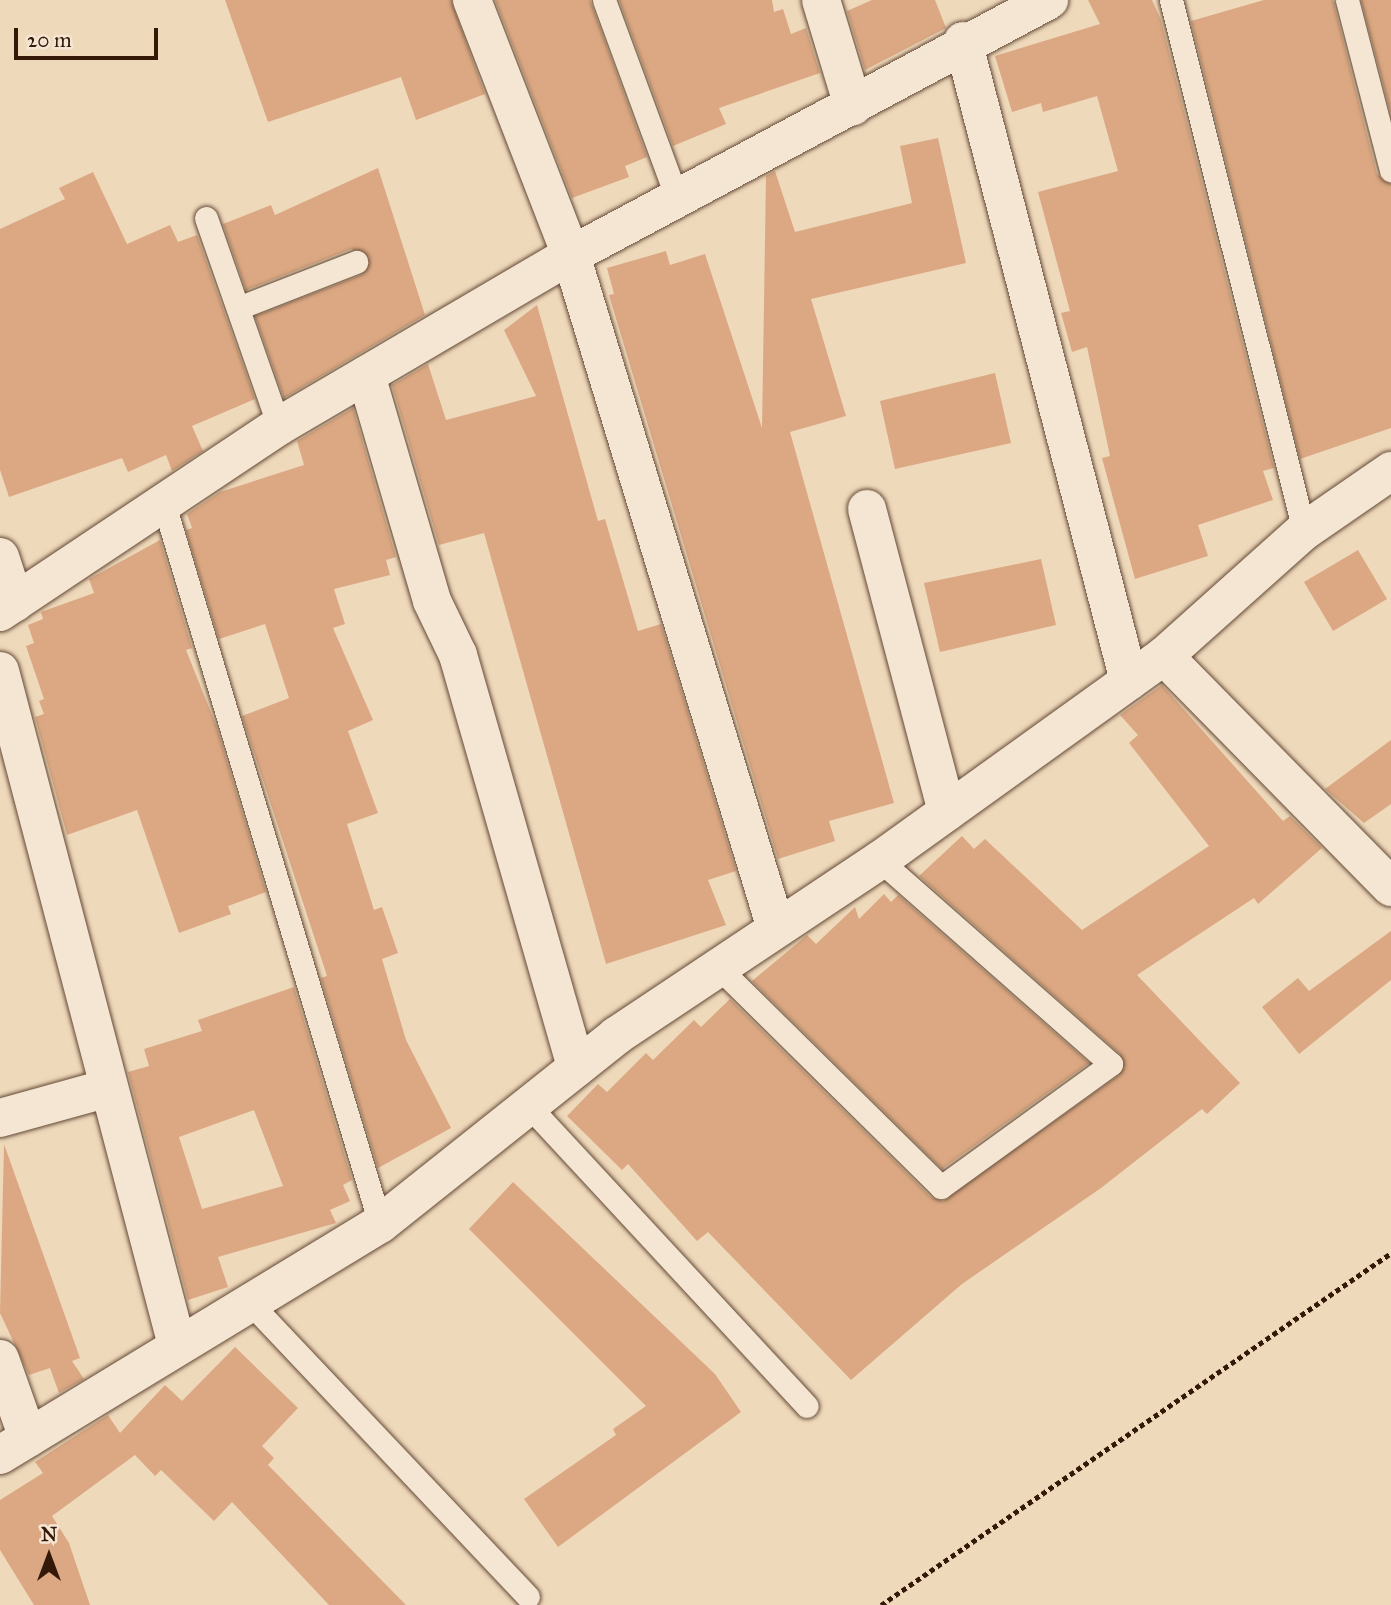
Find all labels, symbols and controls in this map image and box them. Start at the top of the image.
scale bar [18,14,161,58]
text: 20 m [27,27,72,53]
north arrow [14,1521,84,1591]
text: N [41,1523,57,1546]

